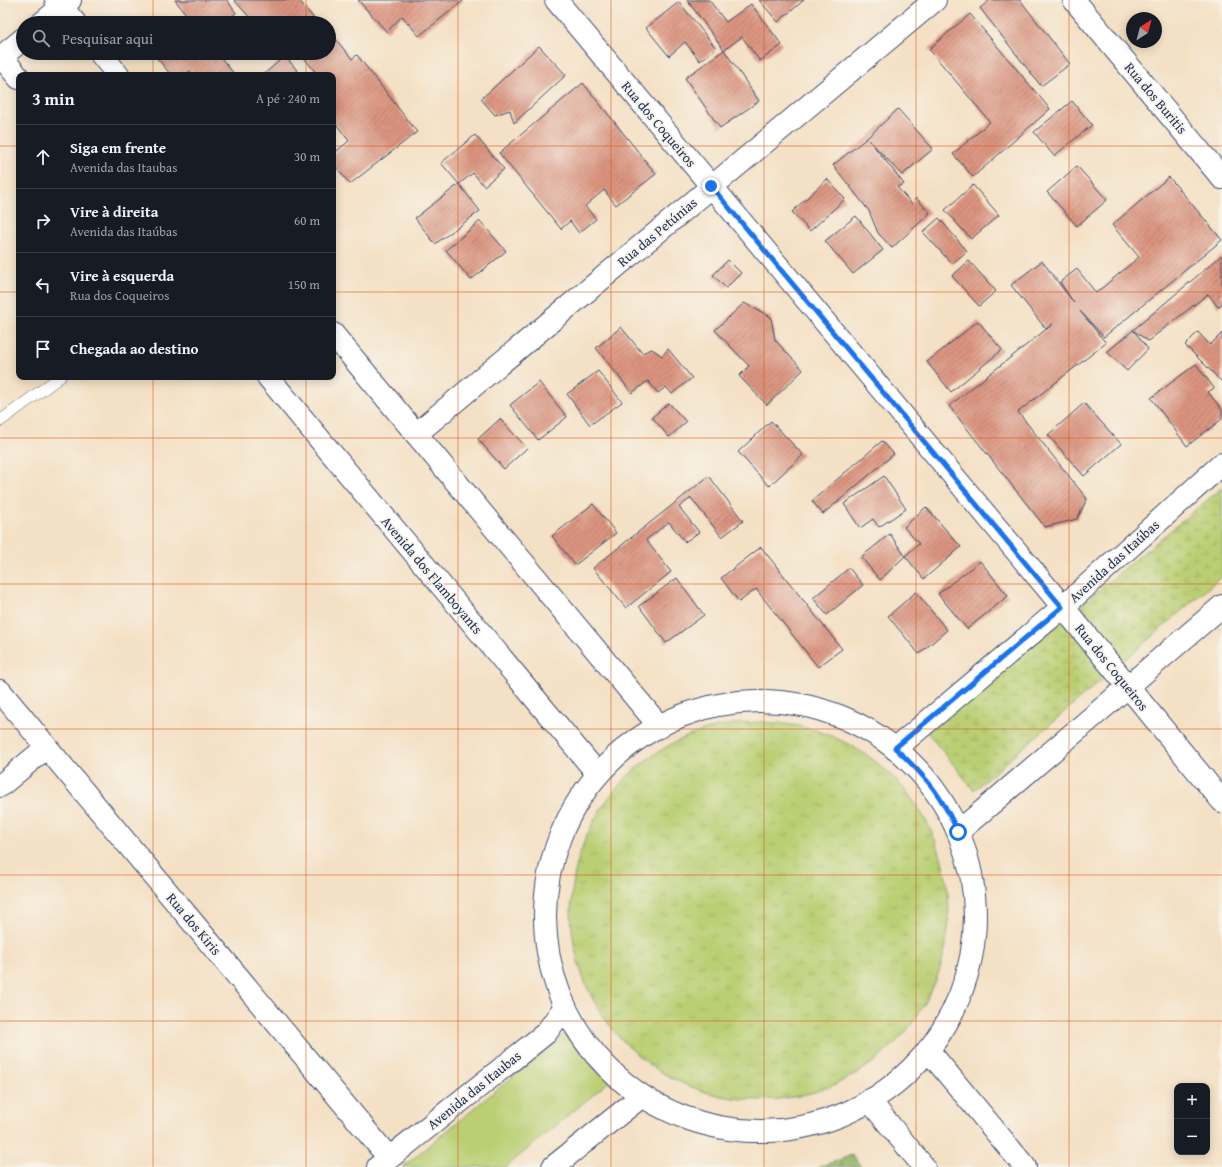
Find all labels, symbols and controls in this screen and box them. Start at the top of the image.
north arrow [1126,12,1162,48]
search box [16,16,336,60]
icon: search [30,27,52,49]
text: Pesquisar aqui [62,28,153,49]
street label: Rua dos Buritis [1120,58,1192,138]
street label: Rua dos Coqueiros [617,77,701,171]
text: 3 min [32,86,74,111]
text: A pé · 240 m [256,89,320,108]
text: Siga em frente [70,137,166,158]
icon: ahead [32,146,54,168]
text: 30 m [294,147,320,166]
text: Avenida das Itaubas [70,158,177,177]
route end [702,177,720,195]
street label: Rua das Petúnias [613,193,701,271]
text: Vire à direita [70,201,158,222]
icon: right [32,210,54,232]
text: 60 m [294,211,320,230]
text: Avenida das Itaúbas [70,222,177,241]
text: Vire à esquerda [70,265,174,286]
icon: left [32,274,54,296]
text: 150 m [288,275,320,294]
text: Rua dos Coqueiros [70,286,169,305]
icon: arrive [32,338,54,360]
text: Chegada ao destino [70,338,198,359]
street label: Avenida dos Flamboyants [377,512,487,638]
street label: Avenida das Itaúbas [1064,515,1164,607]
street label: Rua dos Coqueiros [1071,619,1153,715]
route start [949,823,967,841]
street label: Rua dos Kiris [162,888,226,960]
street label: Avenida das Itaubas [423,1046,525,1134]
map controls [1174,1083,1210,1155]
button: + [1174,1083,1210,1119]
button: − [1174,1119,1210,1155]

